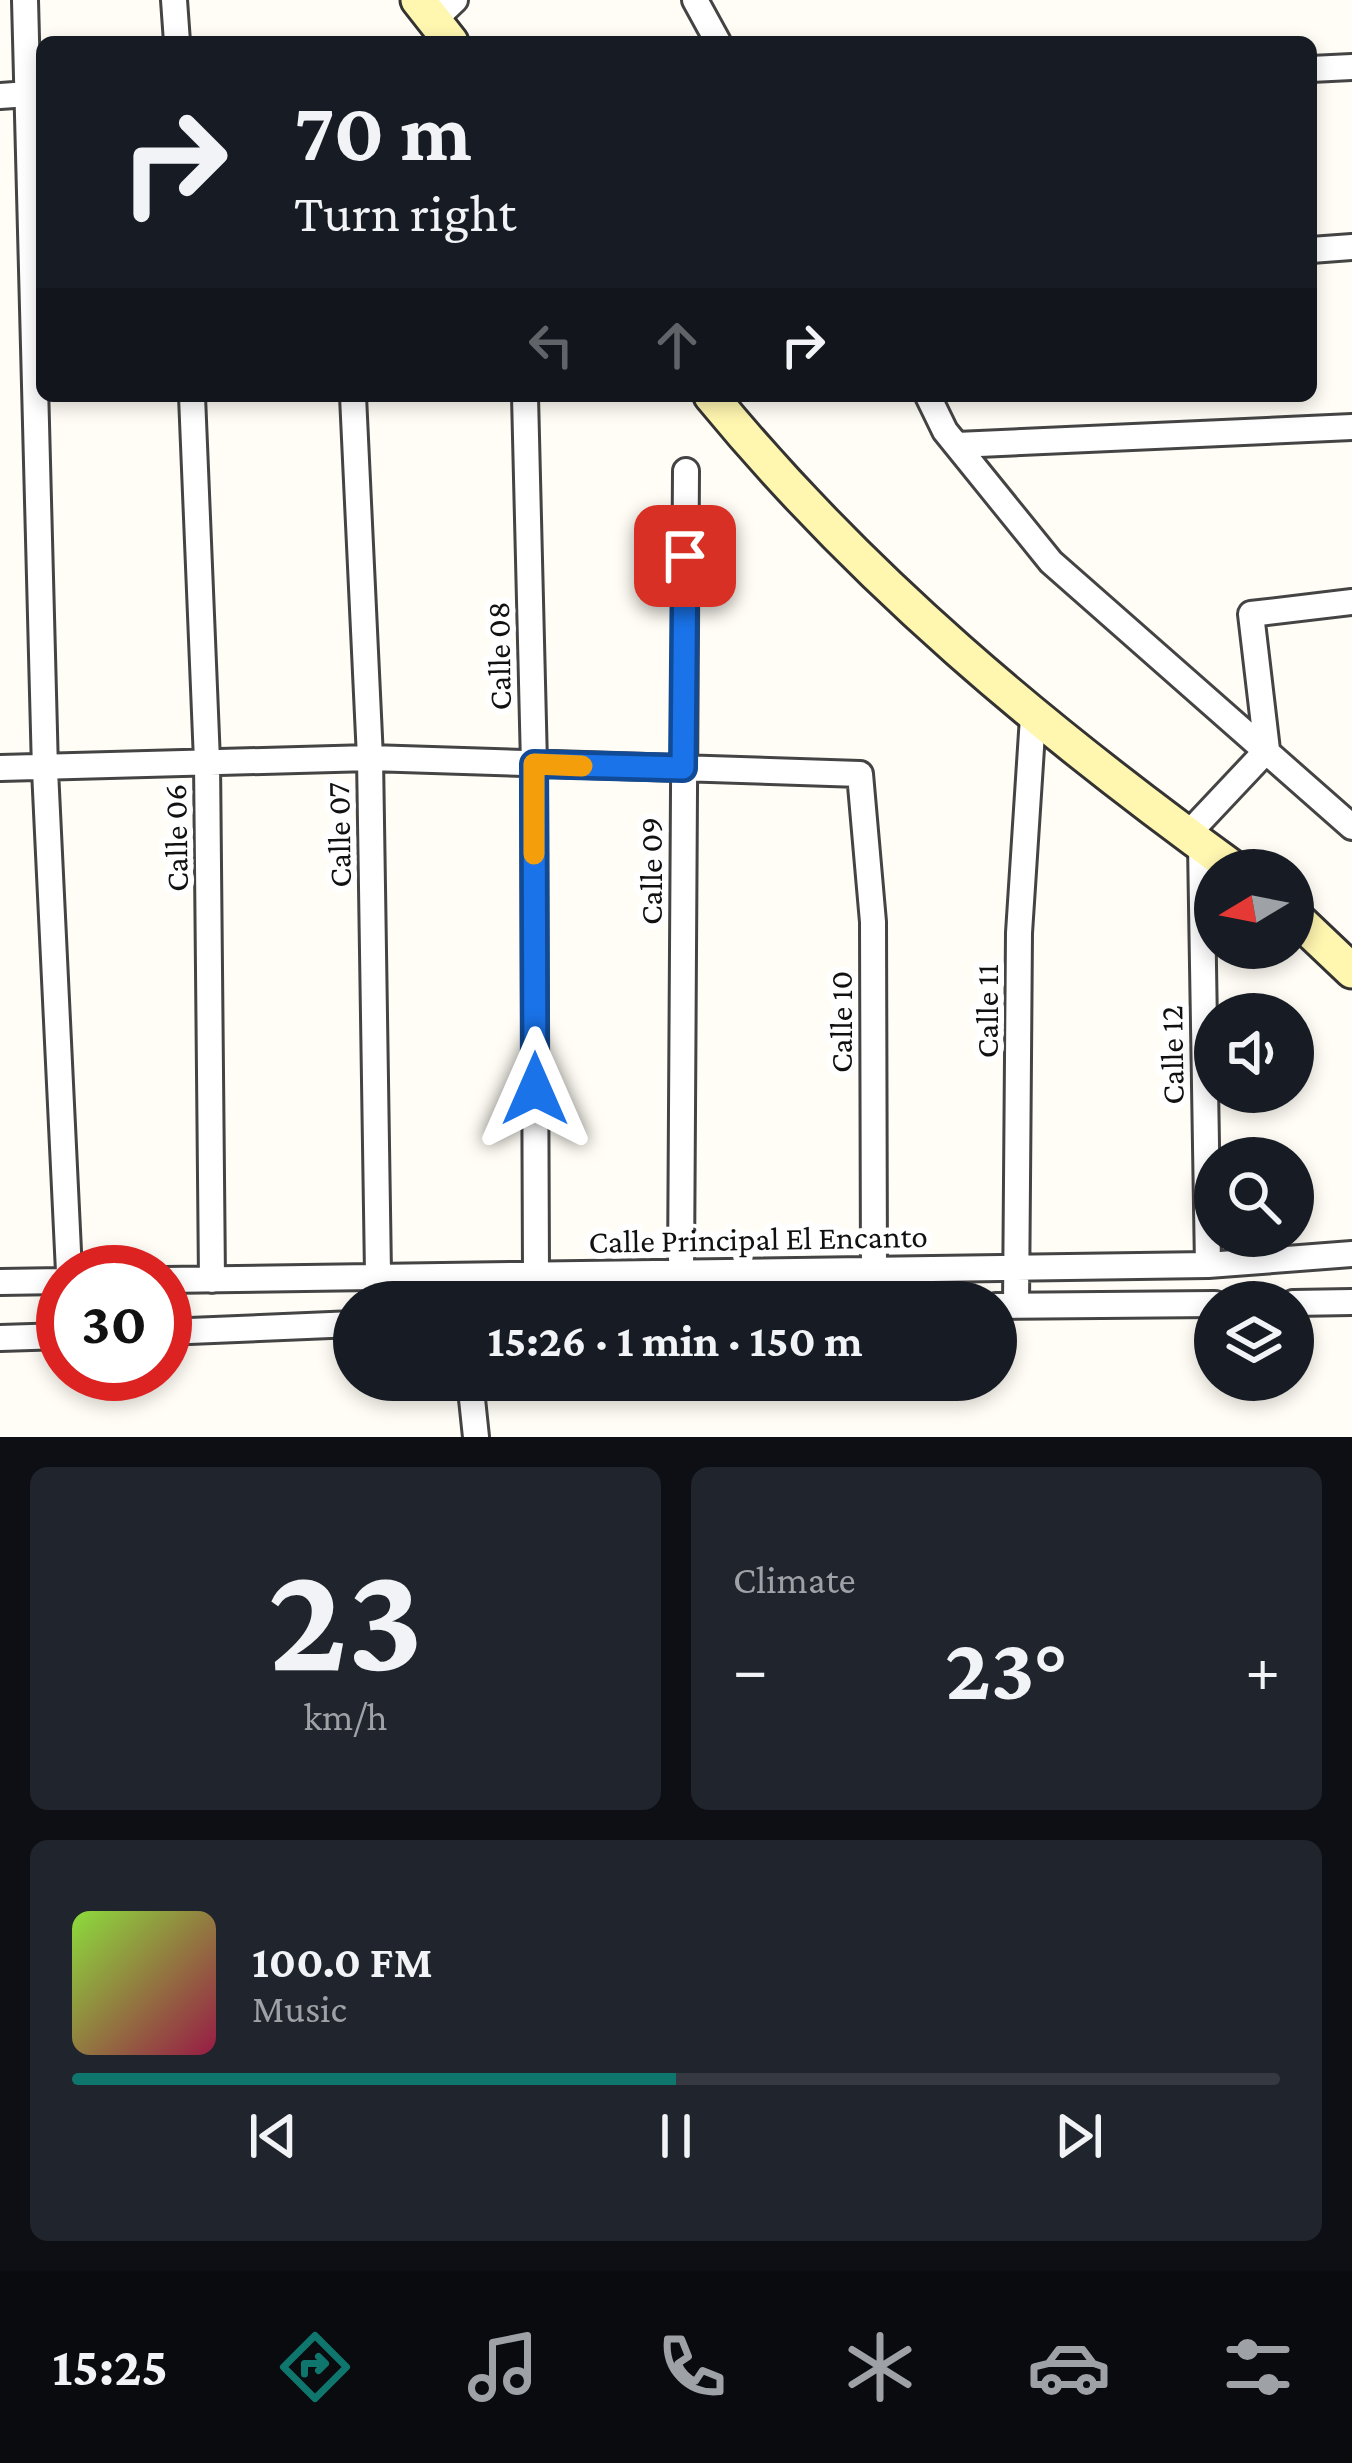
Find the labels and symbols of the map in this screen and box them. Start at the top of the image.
pin [634,505,736,607]
street label: Calle 08 [479,601,518,711]
street label: Calle 07 [319,782,358,888]
street label: Calle 06 [156,784,195,892]
street label: Calle 09 [632,817,669,925]
north arrow [1194,849,1314,969]
street label: Calle 11 [968,964,1005,1058]
street label: Calle 10 [822,971,859,1073]
street label: Calle 12 [1152,1005,1191,1105]
position arrow [472,1026,598,1152]
street label: Calle Principal El Encanto [588,1217,928,1260]
speed limit sign: 30 [36,1245,192,1401]

